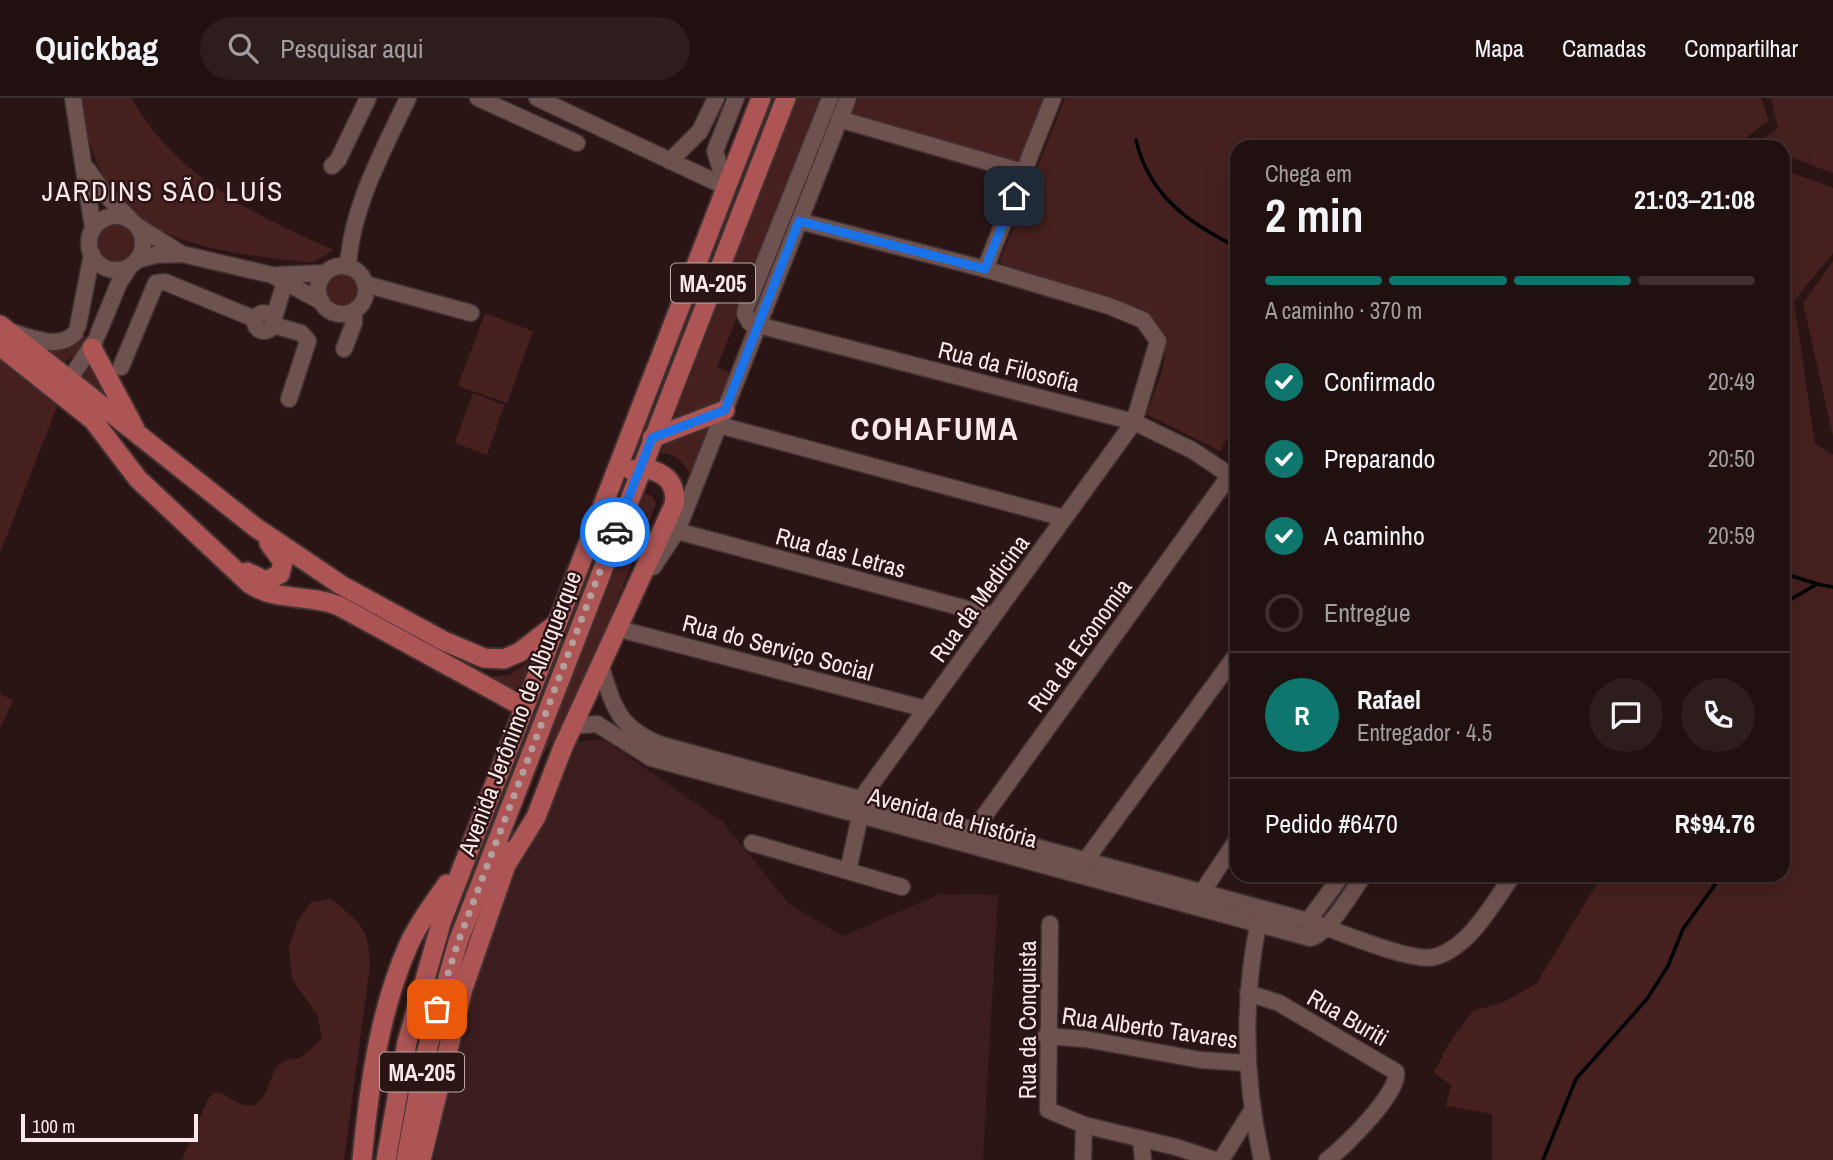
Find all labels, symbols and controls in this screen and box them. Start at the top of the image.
search box [200,17,690,80]
text: Quickbag [35,26,158,70]
icon: search [224,29,262,67]
text: Pesquisar aqui [280,31,424,66]
text: Mapa [1475,32,1524,64]
text: Camadas [1562,32,1646,64]
text: Compartilhar [1684,32,1798,64]
text: Chega em [1265,158,1352,189]
pin [984,166,1044,226]
district label: JARDINS SÃO LUÍS [42,172,284,210]
icon: home [995,177,1033,215]
text: 21:03–21:08 [1634,182,1755,217]
text: 2 min [1265,184,1364,246]
road number: MA-205 [671,264,755,302]
text: A caminho · 370 m [1265,295,1422,326]
street label: Rua da Filosofia [935,333,1083,399]
icon: check [1265,363,1303,401]
text: Confirmado [1324,364,1435,399]
text: 20:49 [1708,366,1755,397]
district label: COHAFUMA [850,407,1020,450]
icon: check [1265,440,1303,478]
text: Preparando [1324,441,1435,476]
text: 20:50 [1708,443,1755,474]
courier [580,497,650,567]
icon: car [596,513,634,551]
icon: check [1265,517,1303,555]
text: A caminho [1324,518,1425,553]
street label: Rua das Letras [772,519,910,585]
text: 20:59 [1708,520,1755,551]
street label: Rua da Medicina [922,528,1036,668]
street label: Avenida Jerônimo de Albuquerque [449,566,588,861]
street label: Rua da Economia [1020,572,1138,718]
text: Entregue [1324,595,1411,630]
street label: Rua do Serviço Social [679,606,877,688]
button: chat [1589,678,1663,752]
button: phone [1681,678,1755,752]
text: Rafael [1357,682,1421,717]
text: R [1294,698,1310,733]
text: Entregador · 4.5 [1357,717,1492,748]
street label: Avenida da História [864,779,1041,855]
text: Pedido #6470 [1265,806,1398,841]
text: R$94.76 [1674,806,1755,841]
street label: Rua da Conquista [1011,941,1043,1099]
pin [407,979,467,1039]
street label: Rua Buriti [1302,981,1394,1053]
icon: bag [418,990,456,1028]
street label: Rua Alberto Tavares [1060,999,1240,1055]
road number: MA-205 [380,1052,464,1091]
scale bar [21,1111,198,1143]
text: 100 m [32,1113,75,1139]

